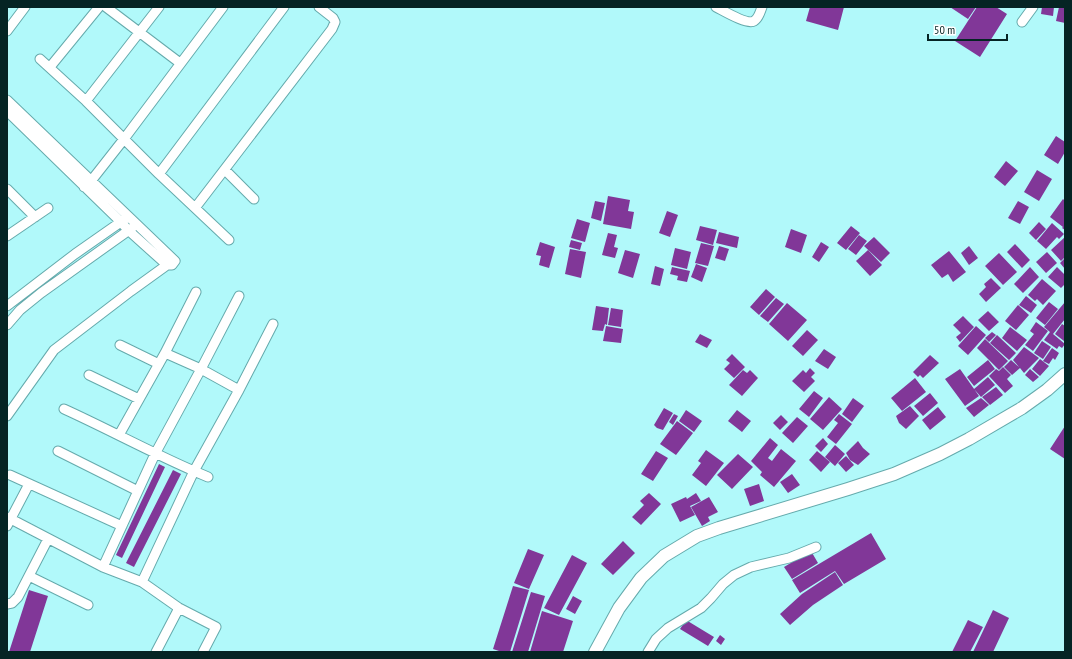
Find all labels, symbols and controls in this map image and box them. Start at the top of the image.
scale bar [928,16,1007,42]
text: 50 m [934,22,955,37]

